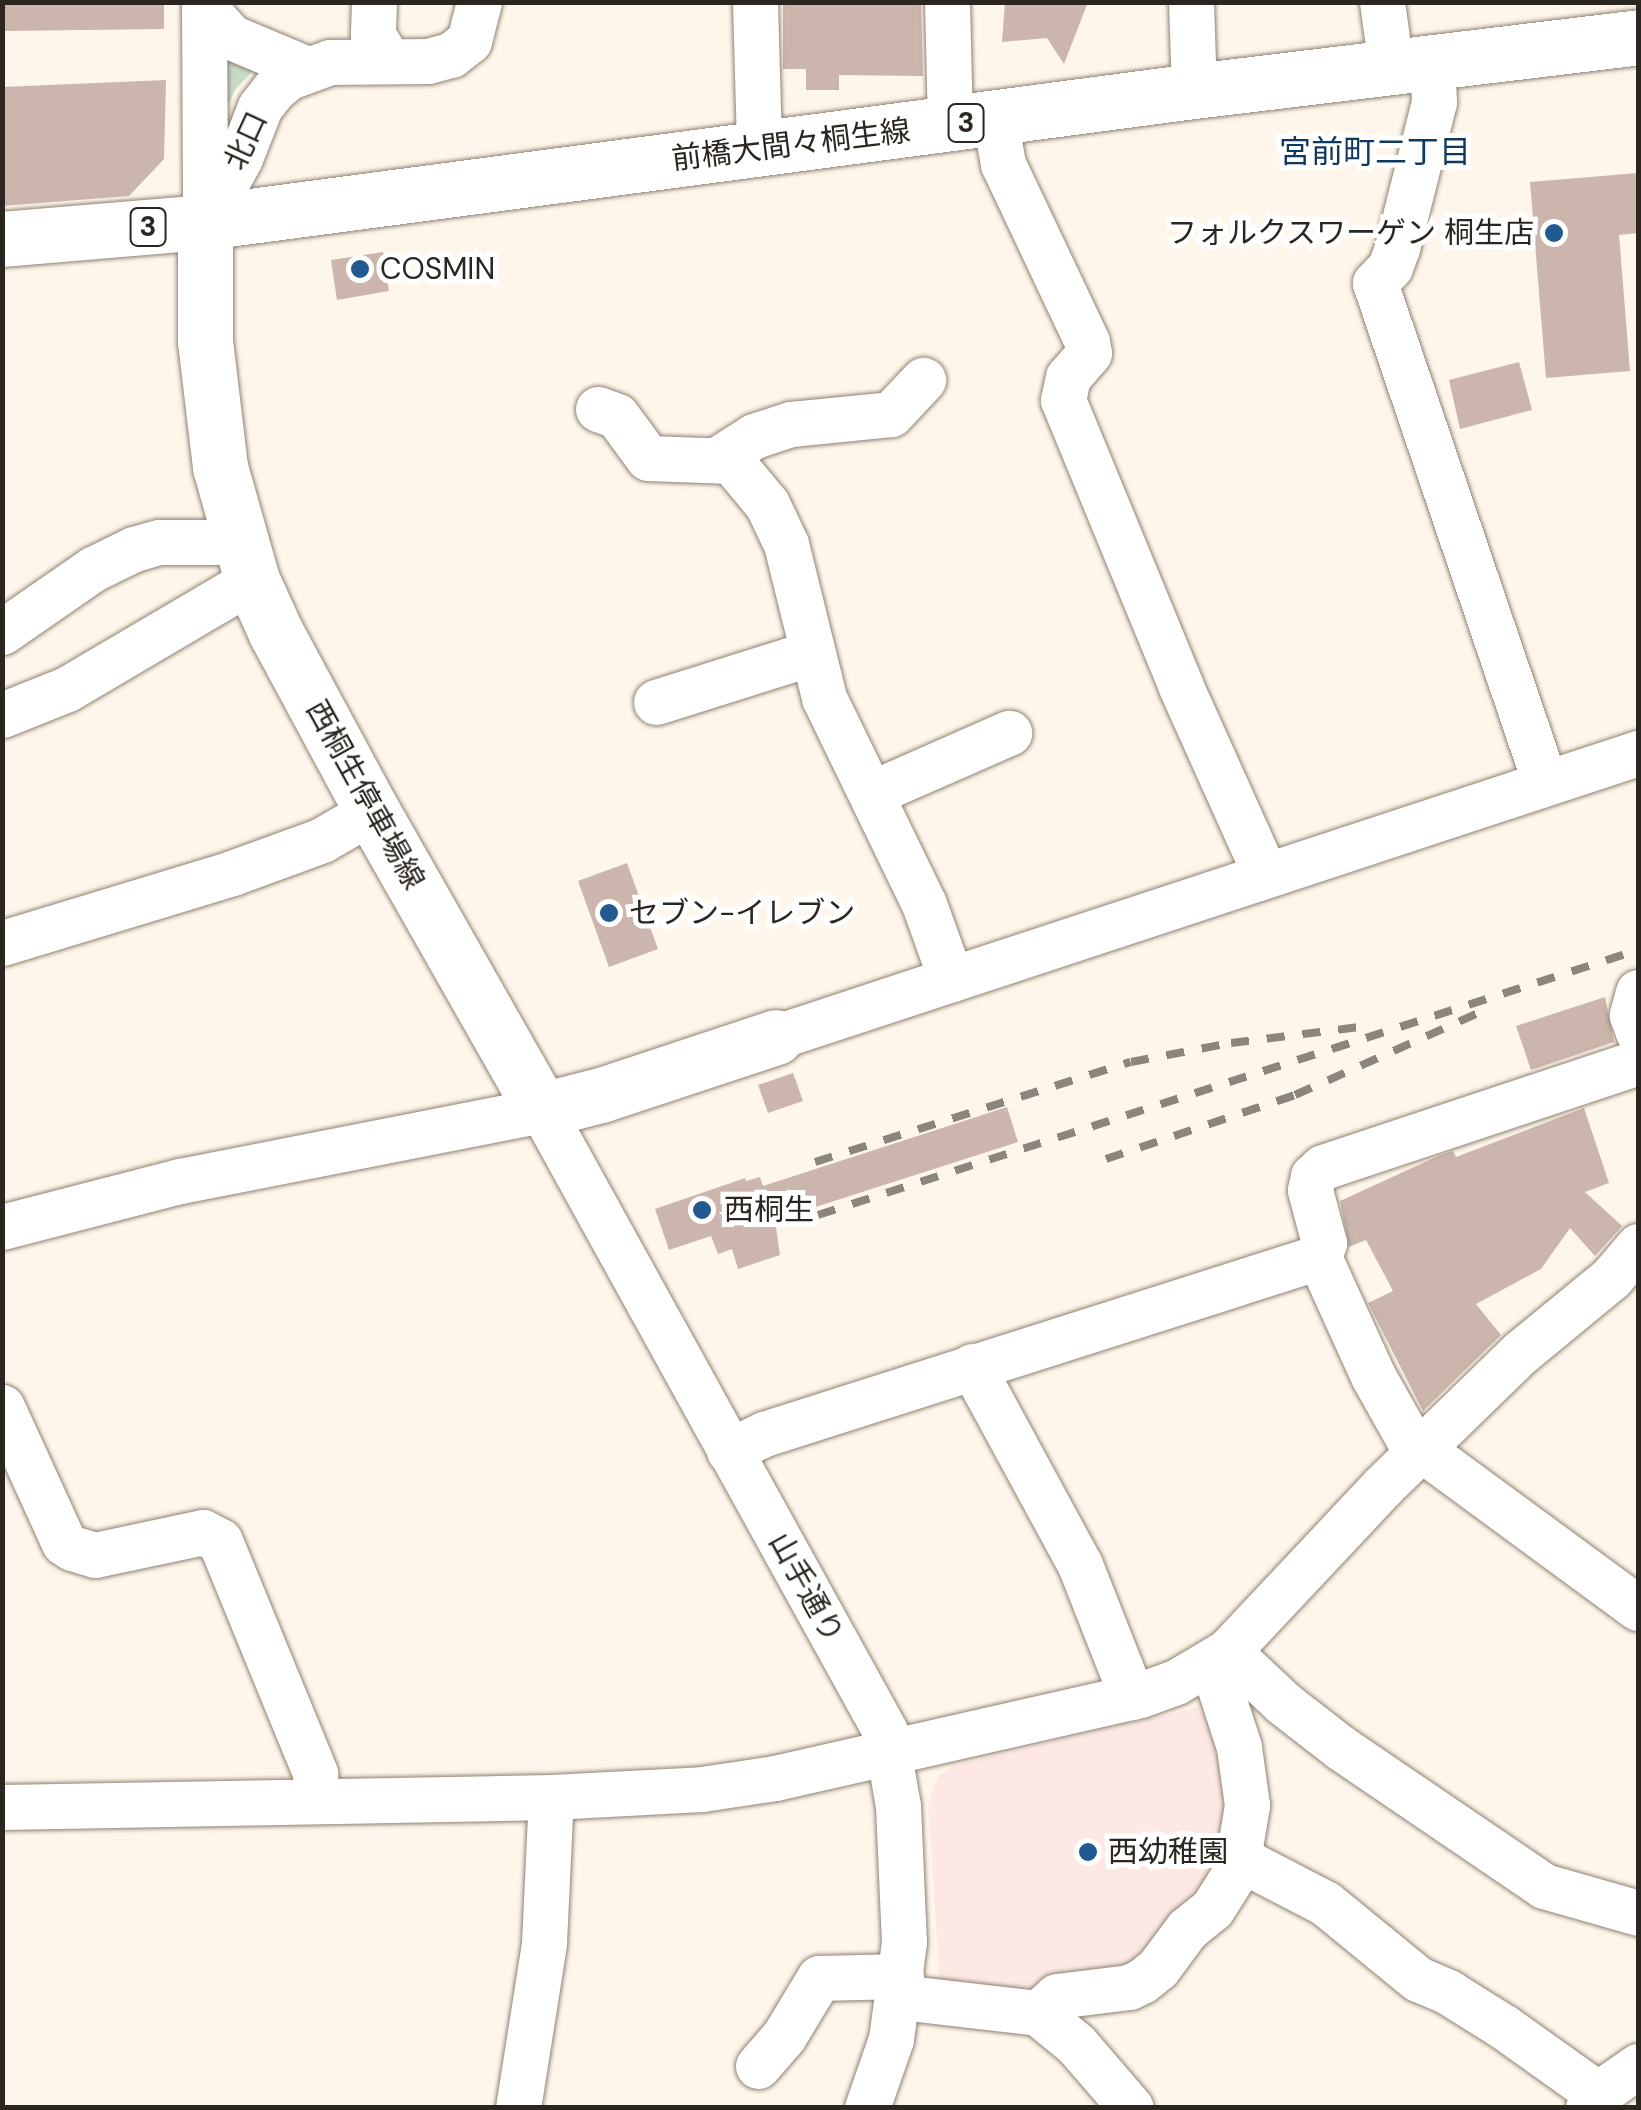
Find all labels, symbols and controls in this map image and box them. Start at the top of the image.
road number: 3 [946,100,986,146]
street label: 北口 [217,106,275,176]
street label: 前橋大間々桐生線 [670,113,912,177]
district label: 宮前町二丁目 [1279,133,1471,171]
road number: 3 [128,204,168,250]
place label: フォルクスワーゲン 桐生店 [1166,215,1534,251]
marker: フォルクスワーゲン 桐生店 [1543,222,1565,244]
place label: COSMIN [380,251,495,287]
marker: COSMIN [349,258,371,280]
street label: 西桐生停車場線 [298,694,432,896]
place label: セブン-イレブン [629,895,855,931]
marker: セブン-イレブン [598,902,620,924]
place label: 西桐生 [724,1192,814,1228]
marker: 西桐生 [689,1197,715,1223]
street label: 山手通り [761,1527,851,1649]
place label: 西幼稚園 [1108,1834,1228,1870]
marker: 西幼稚園 [1077,1841,1099,1863]

